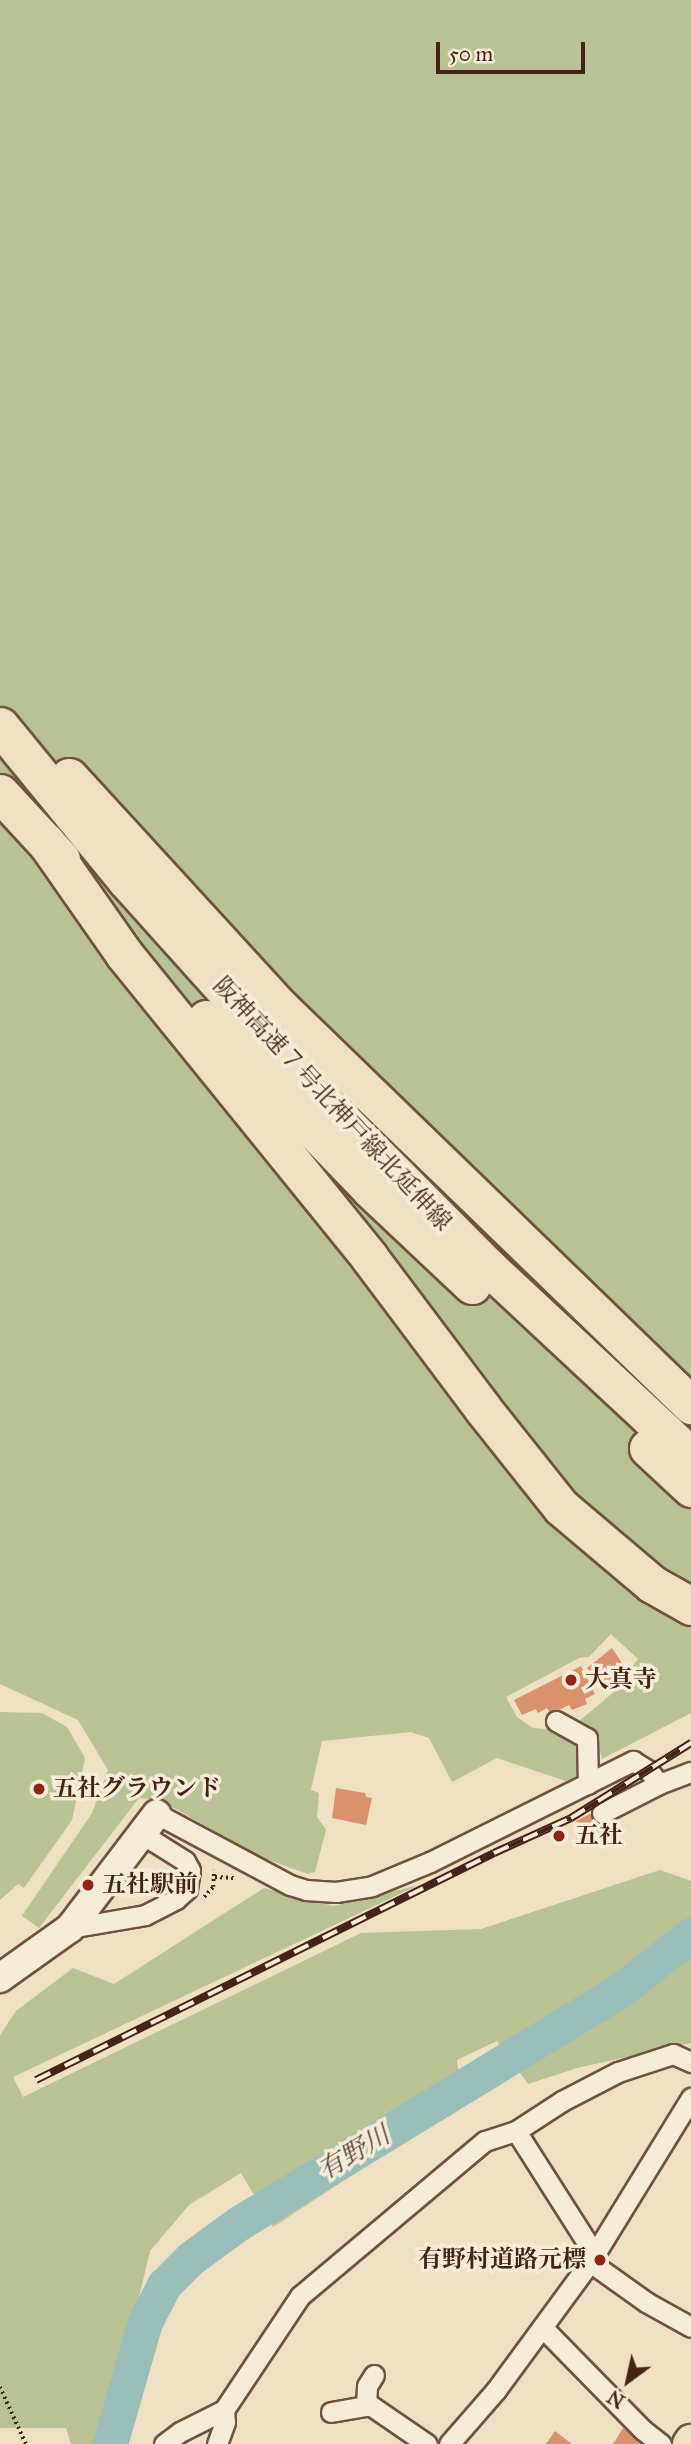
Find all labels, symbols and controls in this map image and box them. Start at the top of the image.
scale bar [439,28,588,72]
text: 50 m [449,41,493,67]
street label: 阪神高速７号北神戸線北延伸線 [207,971,457,1237]
place label: 大真寺 [585,1666,657,1694]
marker: 大真寺 [563,1672,579,1688]
place label: 五社グラウンド [53,1775,221,1803]
marker: 五社グラウンド [31,1781,47,1797]
place label: 五社 [575,1822,623,1850]
marker: 五社 [549,1826,569,1846]
place label: 五社駅前 [102,1871,198,1899]
marker: 五社駅前 [80,1877,96,1893]
water label: 有野川 [313,2120,395,2186]
place label: 有野村道路元標 [418,2246,586,2274]
marker: 有野村道路元標 [592,2252,608,2268]
north arrow [593,2346,663,2416]
text: N [603,2385,629,2413]

